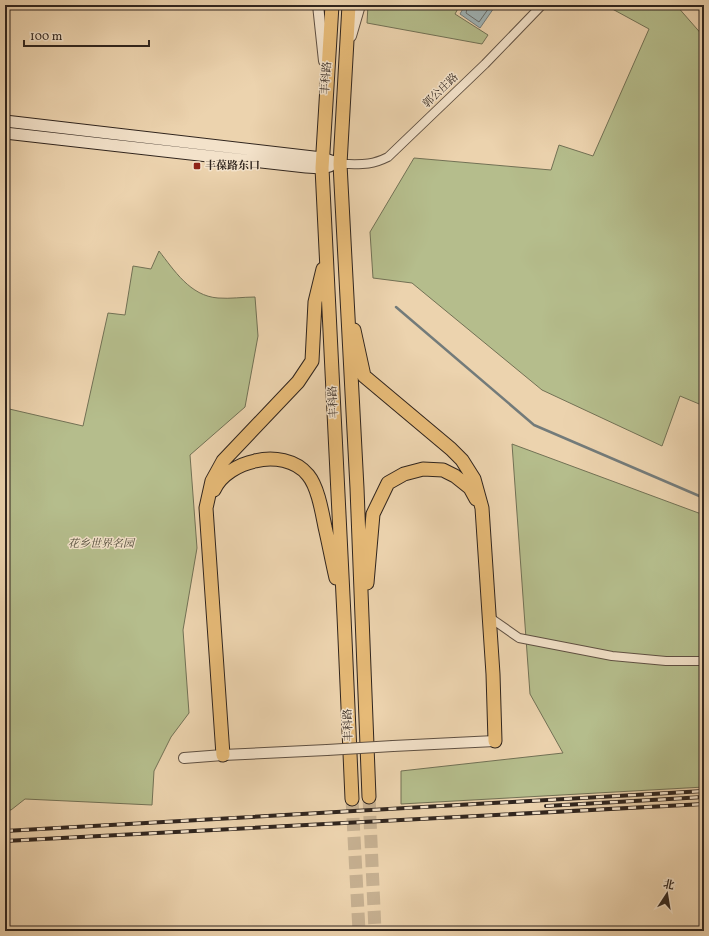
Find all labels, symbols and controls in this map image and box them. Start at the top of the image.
scale bar [24,22,149,48]
text: 100 m [30,29,63,45]
street label: 丰科路 [318,61,336,95]
street label: 郭公庄路 [420,70,462,112]
place label: 丰葆路东口 [205,159,260,174]
marker: 丰葆路东口 [192,161,202,171]
street label: 丰科路 [326,385,342,419]
park label: 花乡世界名园 [68,537,136,552]
street label: 丰科路 [341,708,357,742]
north arrow [647,874,687,914]
text: 北 [662,877,676,894]

